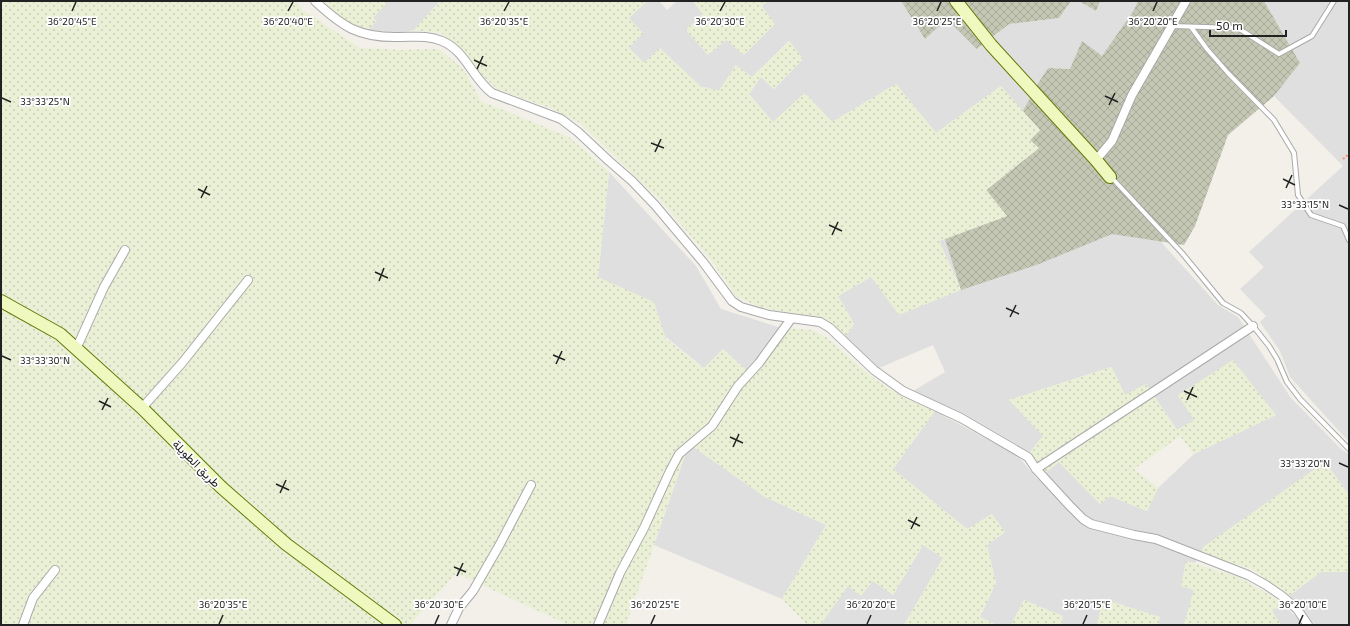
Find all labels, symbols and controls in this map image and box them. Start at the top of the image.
scale bar [1210,12,1286,38]
text: 36°20'45"E [47,15,97,27]
text: 36°20'40"E [263,15,313,27]
text: 36°20'35"E [480,15,529,27]
text: 36°20'30"E [695,15,745,27]
text: 36°20'25"E [913,15,962,27]
text: 36°20'20"E [1128,15,1178,27]
text: 50 m [1216,18,1243,32]
text: 33°33'25"N [20,95,70,107]
text: 33°33'15"N [1281,198,1329,210]
text: 33°33'30"N [20,354,70,366]
street label: طريق الطويلة [169,436,224,491]
text: 33°33'20"N [1280,457,1330,469]
text: 36°20'35"E [199,598,248,610]
text: 36°20'30"E [414,598,464,610]
text: 36°20'25"E [631,598,680,610]
text: 36°20'20"E [846,598,896,610]
text: 36°20'15"E [1063,598,1111,610]
text: 36°20'10"E [1279,598,1327,610]

